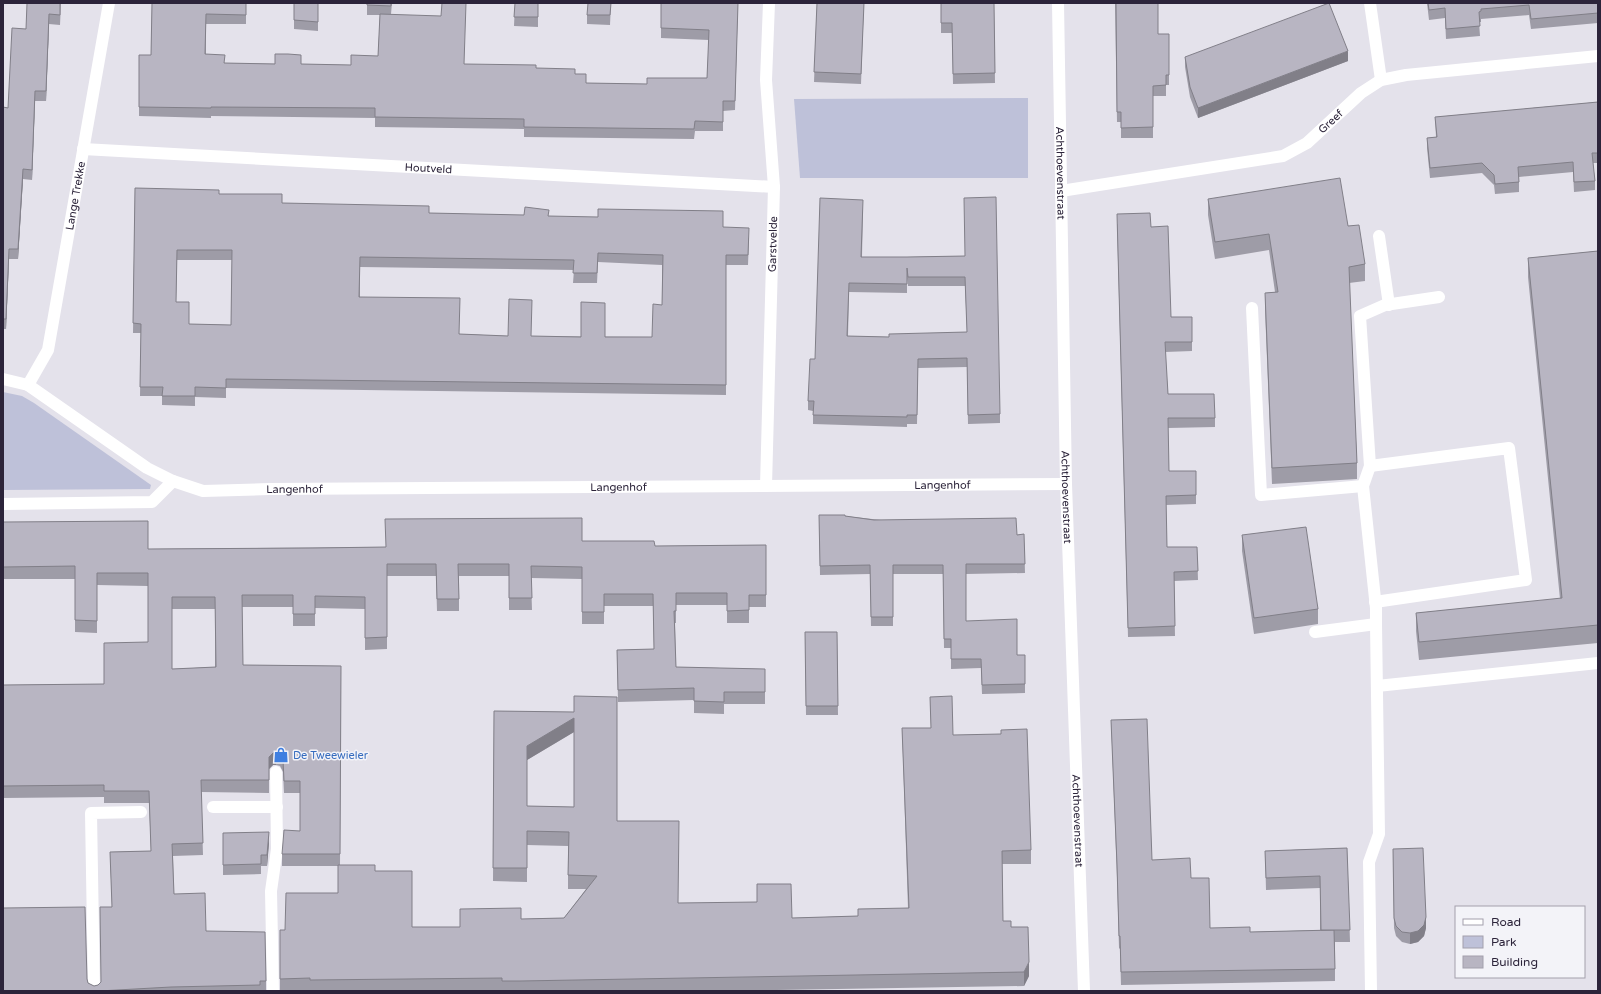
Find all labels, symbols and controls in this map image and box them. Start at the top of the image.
street label: Greef [1315,106,1346,136]
street label: Achthoevenstraat [1054,126,1068,220]
street label: Lange Trekke [63,160,88,231]
street label: Houtveld [404,160,453,176]
street label: Garstvelde [765,216,780,272]
street label: Achthoevenstraat [1059,450,1075,544]
street label: Langenhof [914,478,972,491]
street label: Langenhof [590,480,648,493]
street label: Langenhof [266,482,324,496]
shop icon: De Tweewieler [272,746,290,764]
place label: De Tweewieler [293,749,369,762]
street label: Achthoevenstraat [1070,774,1086,867]
legend [1455,906,1585,978]
text: Road [1491,915,1521,929]
text: Park [1491,935,1517,949]
text: Building [1491,955,1538,969]

